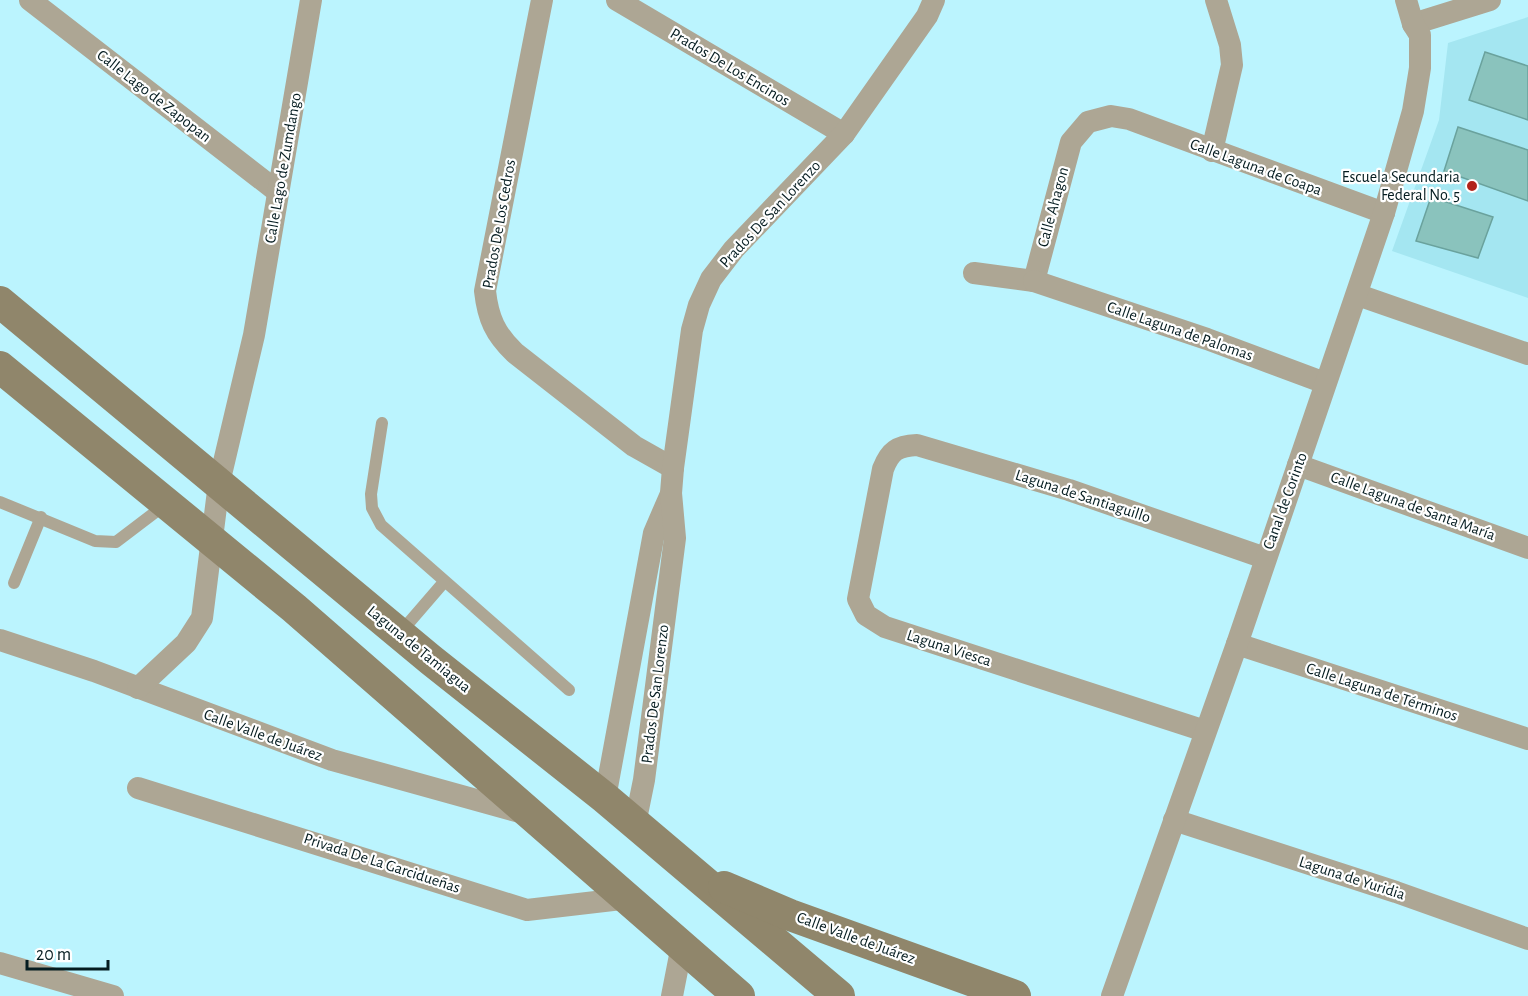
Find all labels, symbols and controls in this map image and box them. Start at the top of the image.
street label: Prados De Los Encinos [667,25,793,109]
street label: Calle Lago de Zapopan [94,47,214,145]
street label: Calle Lago de Zumdango [262,91,304,245]
street label: Calle Laguna de Coapa [1188,136,1324,198]
street label: Prados De San Lorenzo [716,157,824,271]
street label: Prados De Los Cedros [480,158,518,290]
street label: Calle Ahagon [1035,165,1071,249]
place label: Escuela Secundaria Federal No. 5 [1342,169,1460,203]
marker: Escuela Secundaria Federal No. 5 [1465,179,1479,193]
street label: Calle Laguna de Palomas [1105,299,1255,364]
street label: Canal de Corinto [1260,450,1310,552]
street label: Laguna de Santiaguillo [1013,467,1153,525]
street label: Calle Laguna de Santa María [1328,469,1498,543]
street label: Laguna de Tamiagua [364,603,474,695]
street label: Prados De San Lorenzo [639,623,671,764]
street label: Laguna Viesca [905,627,993,669]
street label: Calle Laguna de Términos [1304,660,1460,724]
street label: Calle Valle de Juárez [202,706,325,764]
street label: Privada De La Garcidueñas [302,830,462,896]
street label: Laguna de Yuridia [1297,853,1407,903]
street label: Calle Valle de Juárez [795,909,918,967]
scale bar [27,933,108,971]
text: 20 m [36,946,71,964]

